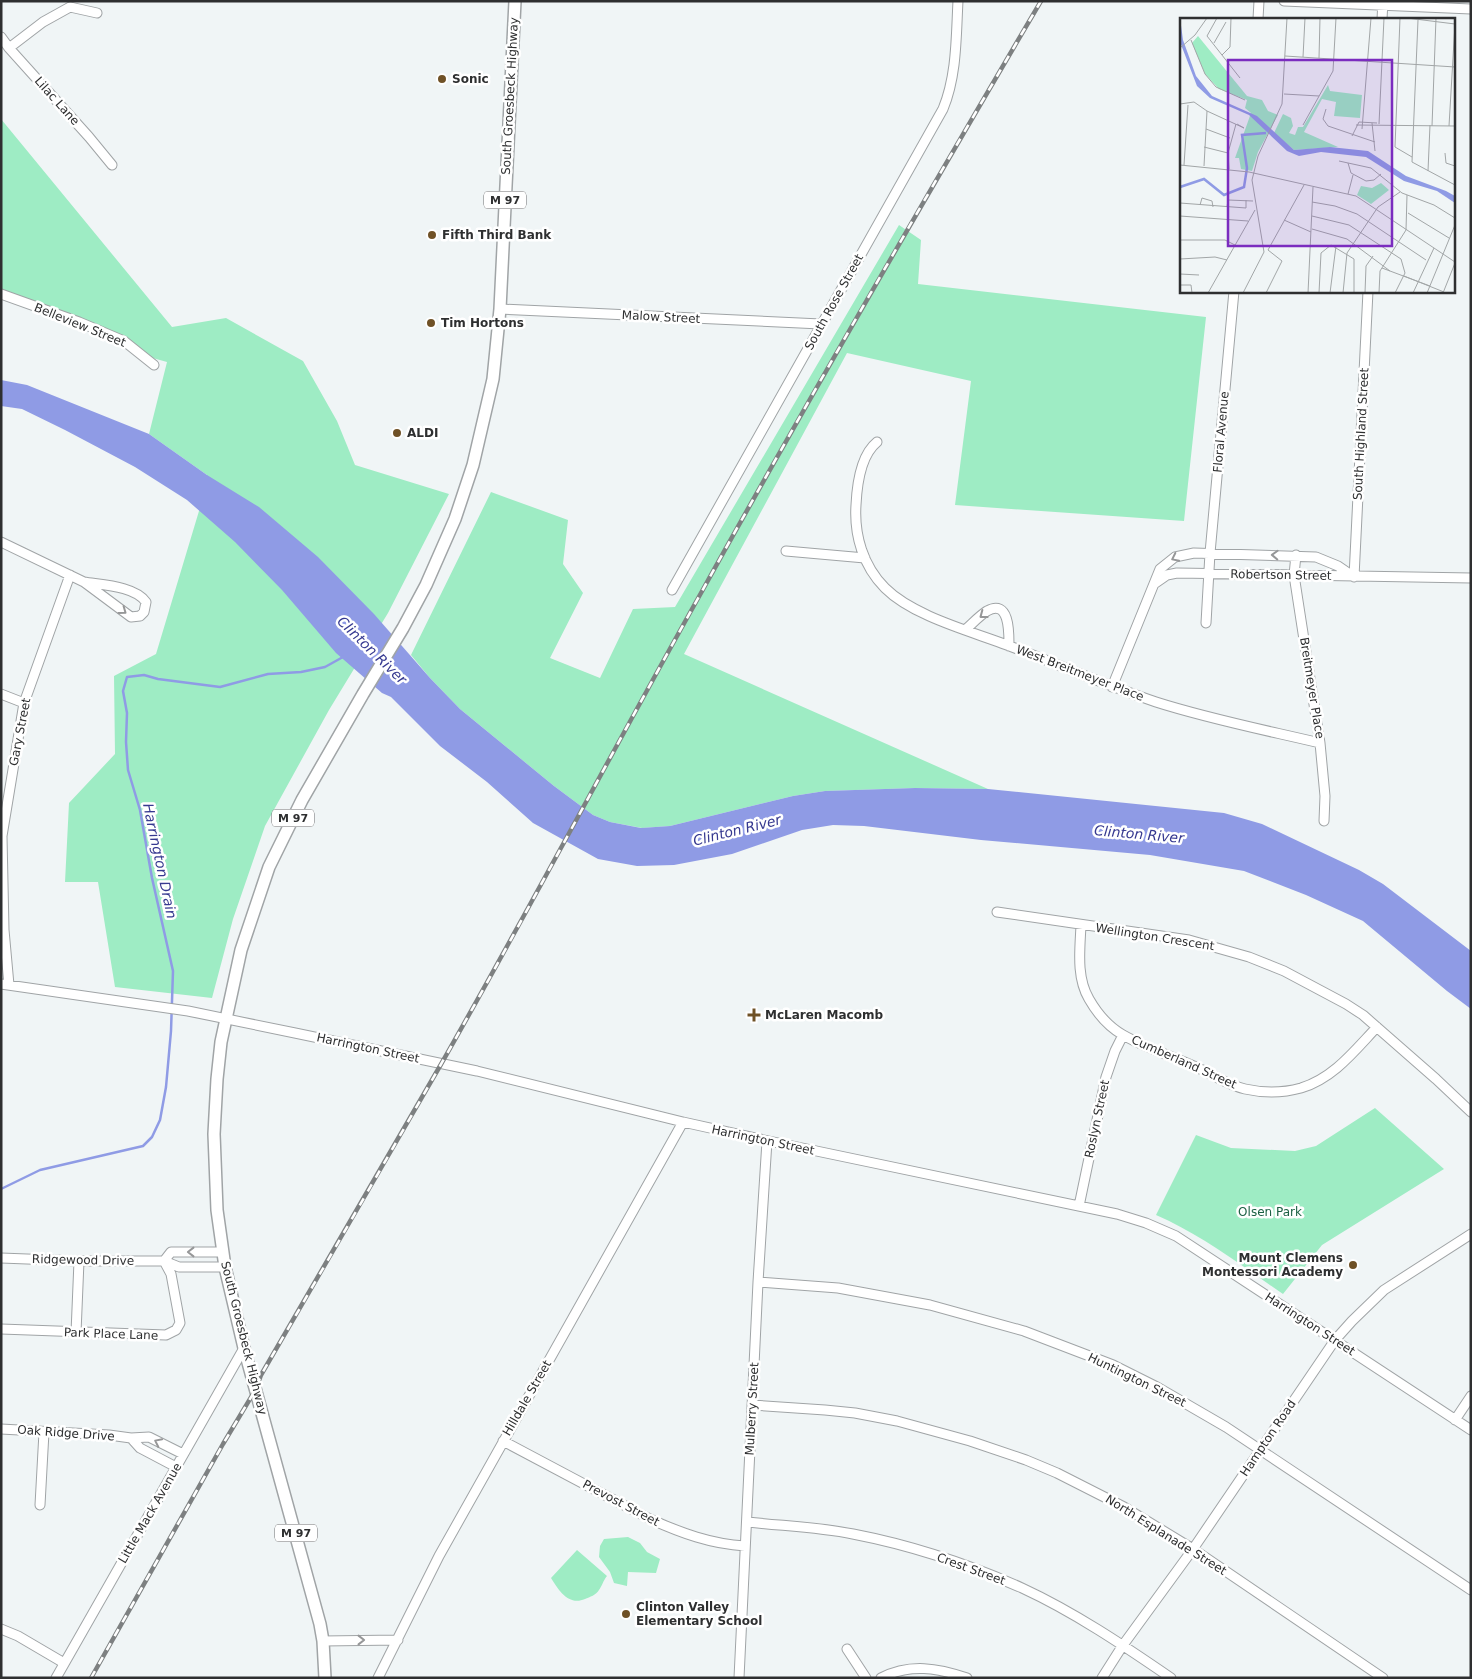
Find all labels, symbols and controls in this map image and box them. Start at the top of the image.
street label: South Groesbeck Highway [499,17,521,175]
inset map [1180,18,1454,292]
place label: Sonic [452,72,489,86]
marker: Sonic [436,73,448,85]
street label: Lilac Lane [32,74,82,128]
road number: M 97 [484,192,526,208]
place label: Fifth Third Bank [442,228,552,242]
marker: Fifth Third Bank [426,229,438,241]
street label: South Rose Street [802,251,866,353]
street label: Belleview Street [32,300,128,350]
street label: Malow Street [621,308,701,326]
place label: Tim Hortons [441,316,524,330]
marker: Tim Hortons [425,317,437,329]
street label: South Highland Street [1351,367,1371,501]
street label: Floral Avenue [1210,391,1232,473]
place label: ALDI [407,426,438,440]
marker: ALDI [391,427,403,439]
one-way arrow [1271,550,1278,560]
one-way arrow [1172,551,1181,561]
street label: Robertson Street [1230,567,1332,583]
one-way arrow [117,606,126,614]
one-way arrow [979,609,989,618]
water label: Clinton River [334,613,411,688]
street label: Breitmeyer Place [1297,636,1327,740]
street label: West Breitmeyer Place [1014,642,1146,704]
street label: Gary Street [7,697,34,767]
water label: Harrington Drain [140,802,180,920]
road number: M 97 [272,810,314,826]
water label: Clinton River [691,811,784,849]
water label: Clinton River [1093,822,1186,846]
street label: Wellington Crescent [1095,921,1216,953]
marker: McLaren Macomb [747,1008,761,1022]
place label: McLaren Macomb [765,1008,883,1022]
street label: Harrington Street [315,1030,421,1066]
street label: Cumberland Street [1129,1032,1239,1092]
street label: Roslyn Street [1082,1078,1112,1159]
street label: Harrington Street [710,1122,816,1158]
park label: Olsen Park [1238,1205,1302,1219]
one-way arrow [187,1247,194,1257]
place label: Mount Clemens Montessori Academy [1202,1251,1343,1279]
street label: Ridgewood Drive [32,1252,134,1268]
marker: Mount Clemens Montessori Academy [1347,1259,1359,1271]
street label: South Groesbeck Highway [218,1260,270,1416]
street label: Harrington Street [1262,1290,1358,1358]
street label: Park Place Lane [64,1325,158,1343]
street label: Huntington Street [1086,1350,1189,1410]
street label: Hilldale Street [500,1357,554,1438]
street label: Mulberry Street [743,1362,761,1456]
street label: Hampton Road [1237,1397,1299,1479]
street label: Oak Ridge Drive [17,1423,115,1443]
one-way arrow [154,1438,163,1448]
street label: Little Mack Avenue [116,1460,184,1566]
street label: Prevost Street [580,1477,662,1529]
street label: North Esplanade Street [1103,1492,1229,1578]
road number: M 97 [275,1525,317,1542]
street label: Crest Street [935,1550,1007,1588]
place label: Clinton Valley Elementary School [636,1600,762,1628]
marker: Clinton Valley Elementary School [620,1608,632,1620]
one-way arrow [357,1635,365,1645]

